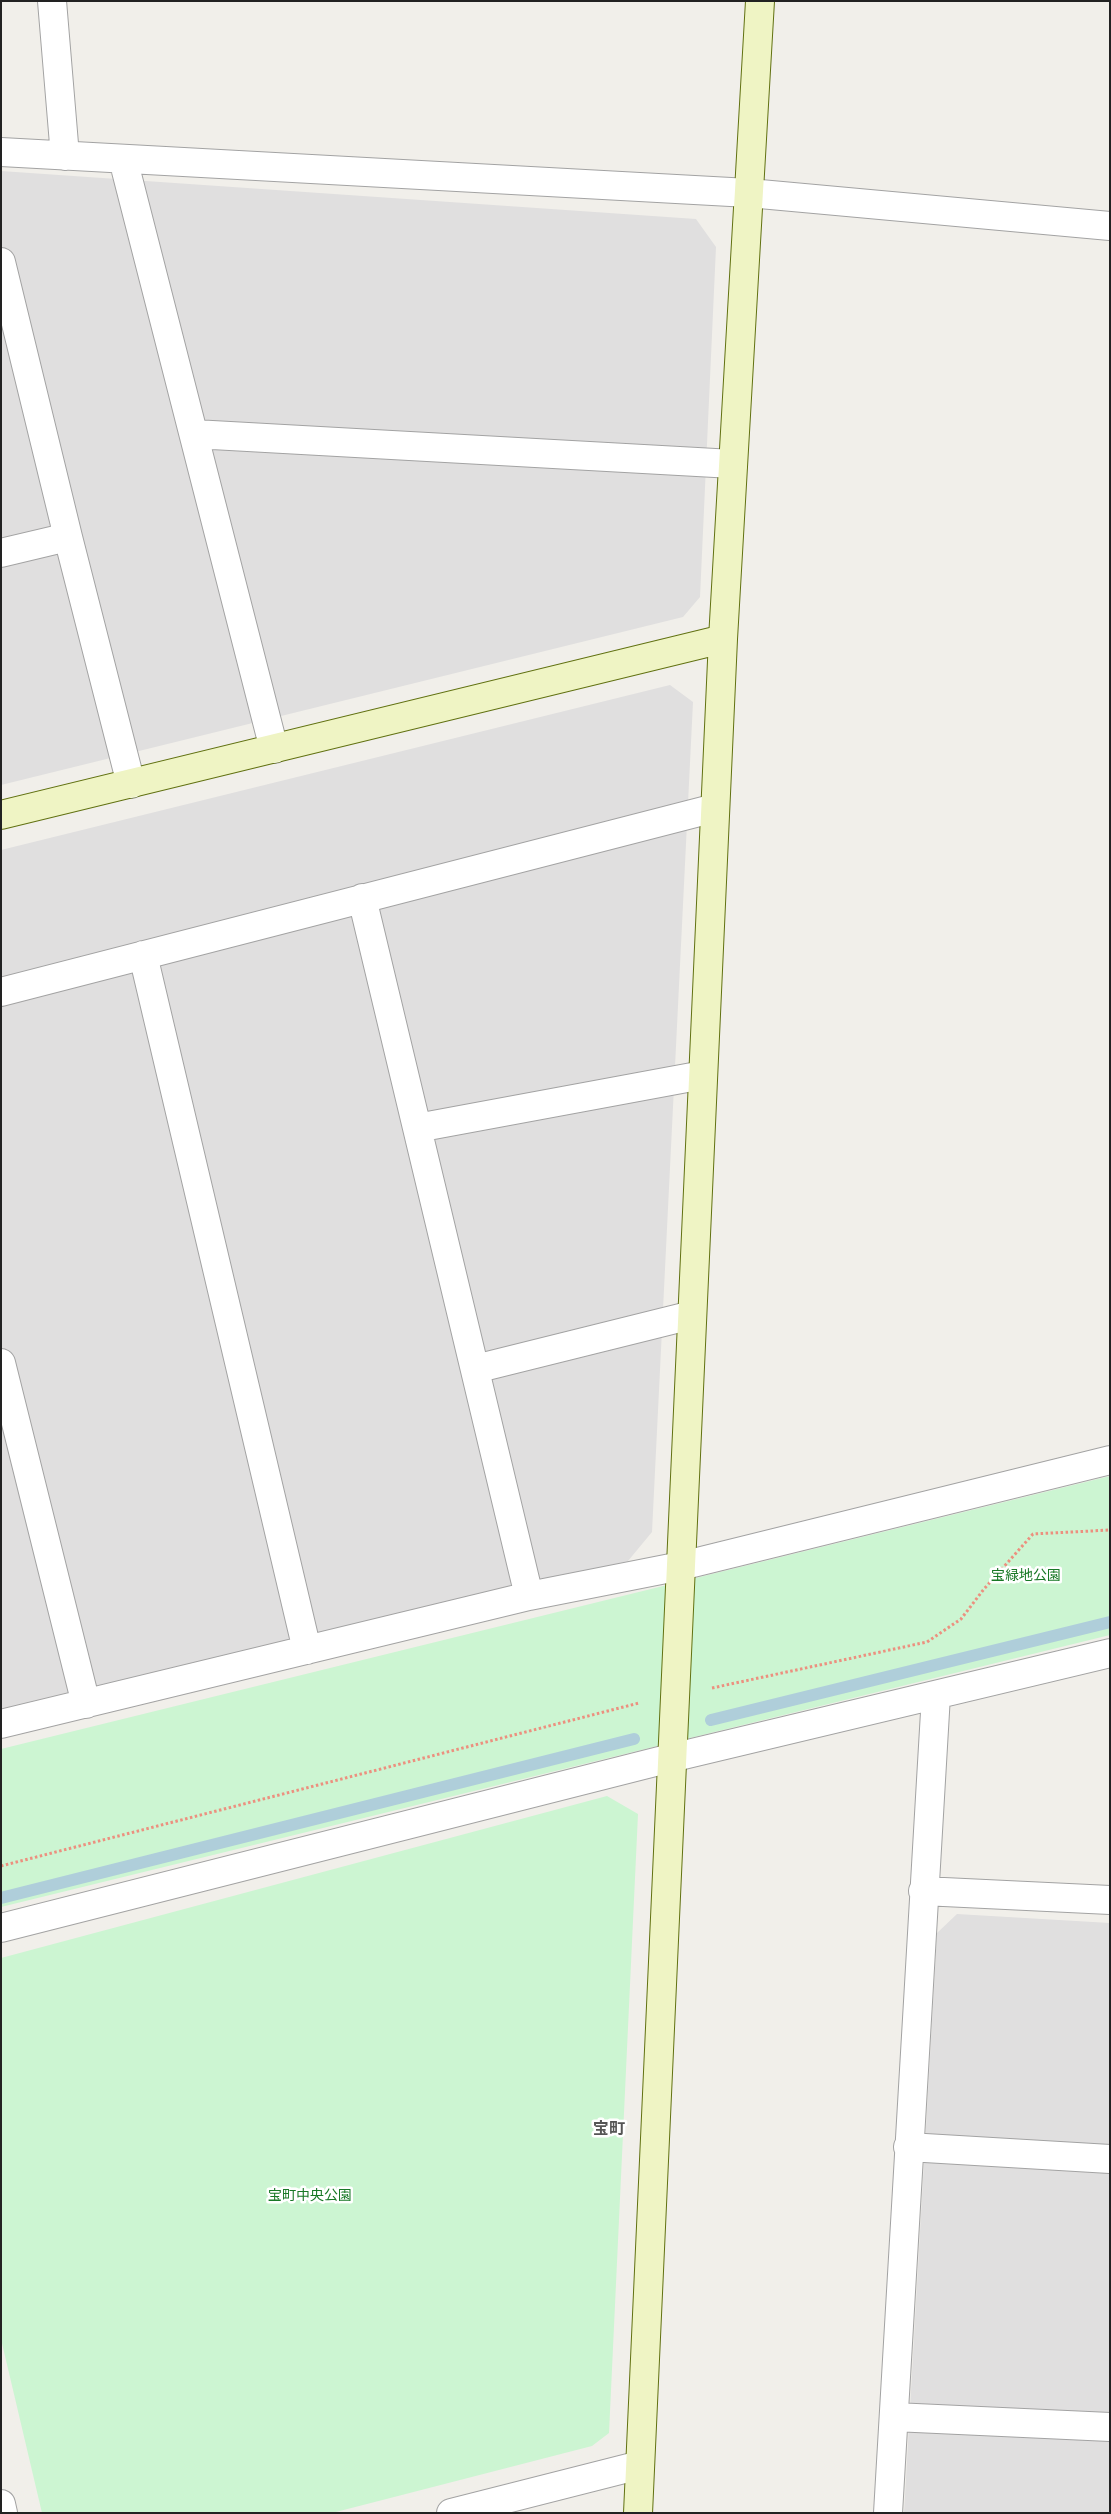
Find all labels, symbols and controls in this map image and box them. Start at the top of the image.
park label: 宝緑地公園 [991,1568,1061,1584]
district label: 宝町 [593,2119,625,2139]
park label: 宝町中央公園 [268,2188,352,2204]

